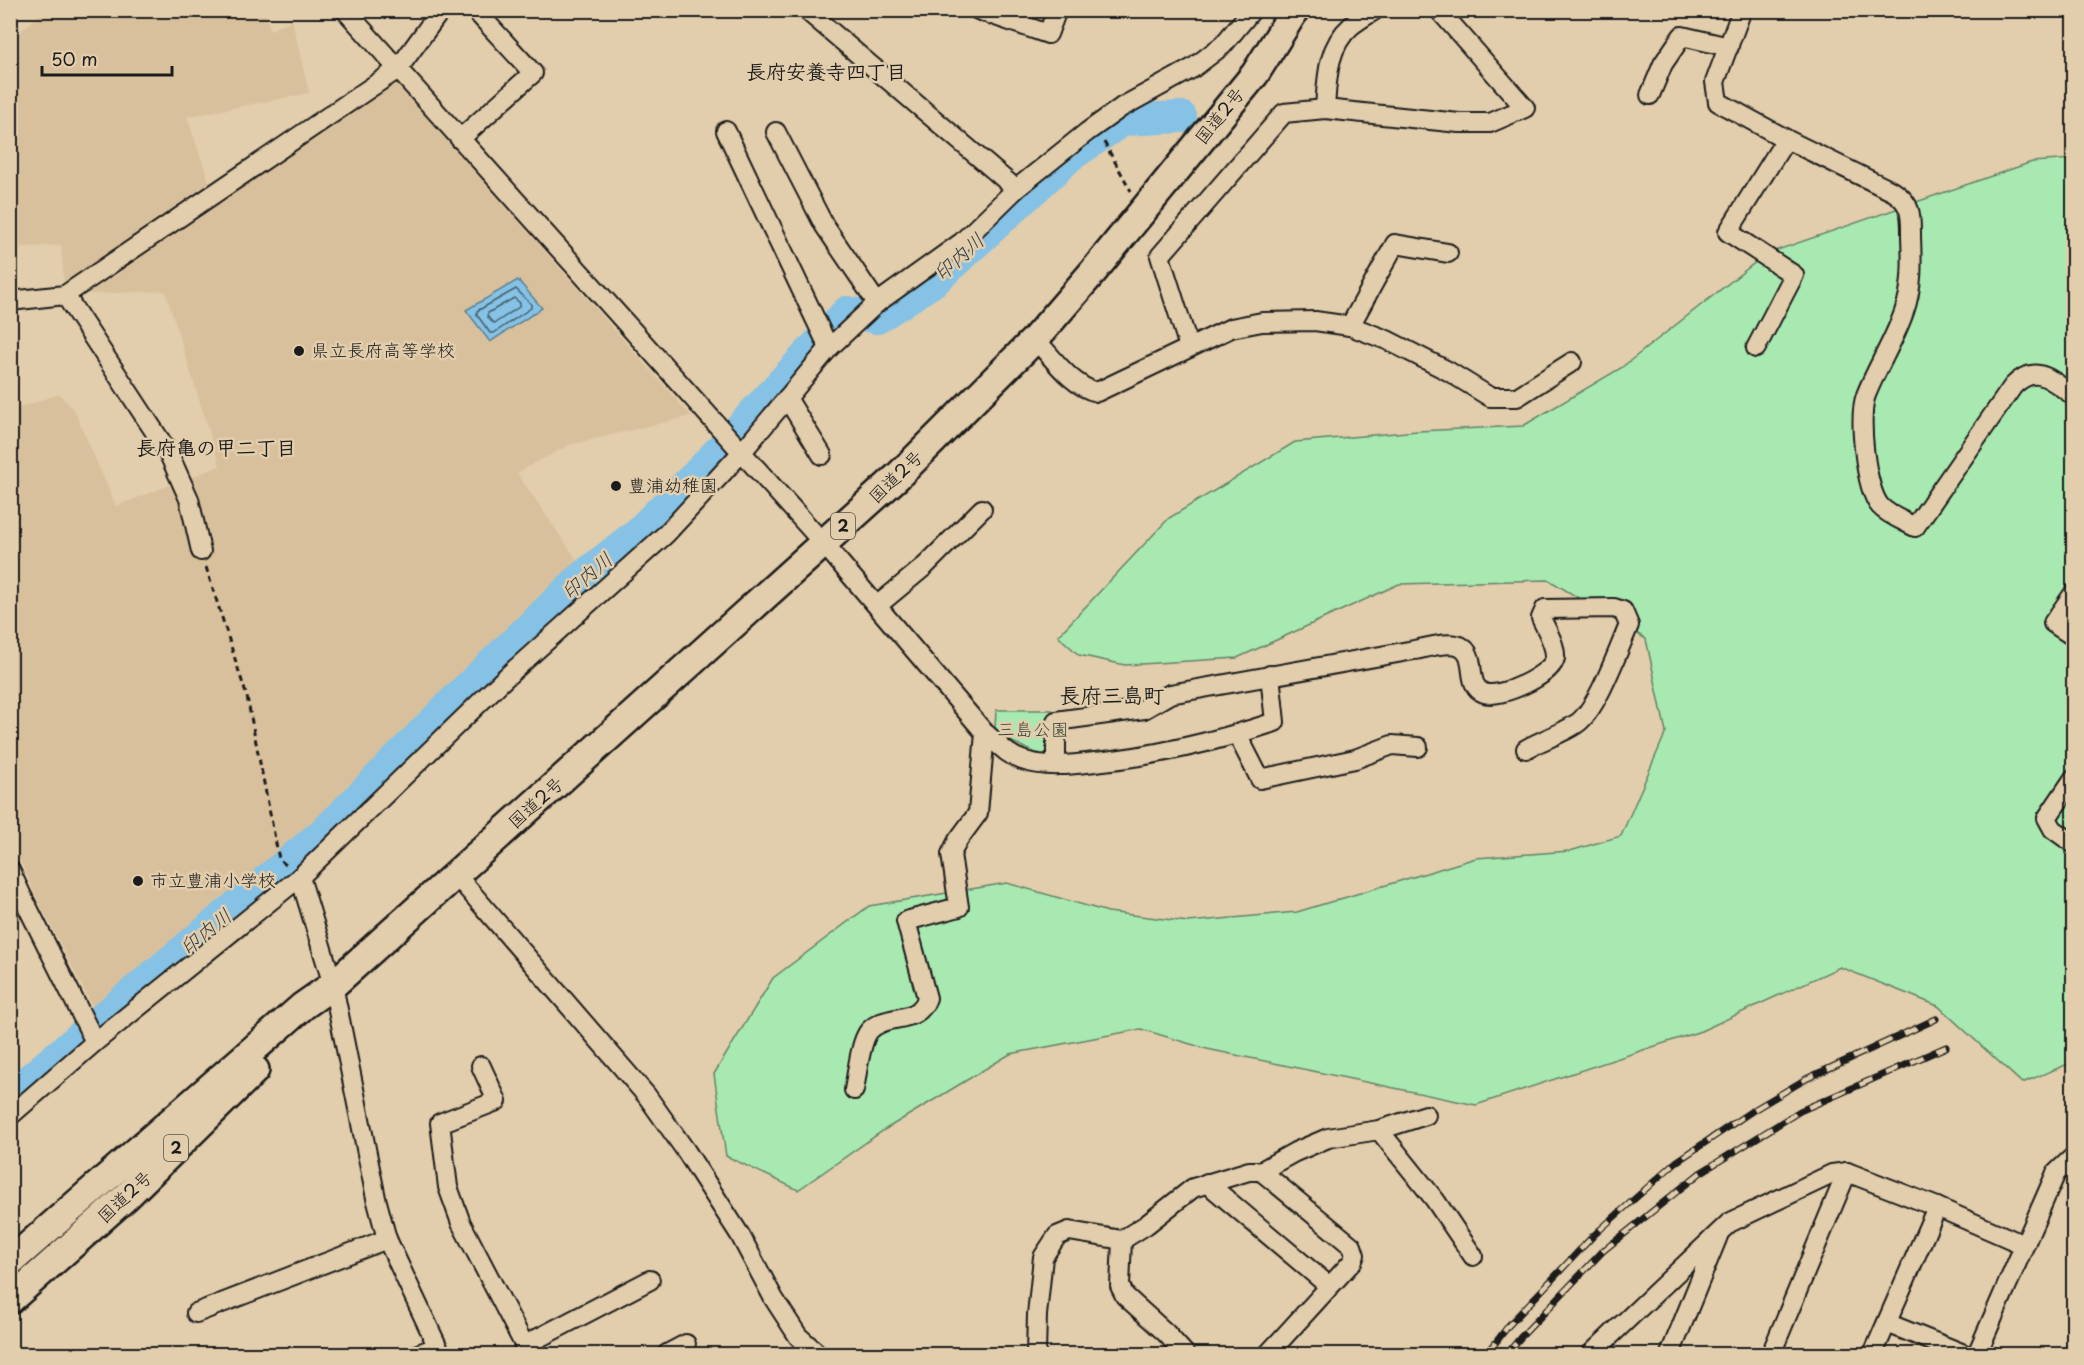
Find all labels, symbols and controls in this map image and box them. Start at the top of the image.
scale bar [42,39,172,77]
text: 50 m [51,45,98,72]
district label: 長府安養寺四丁目 [746,56,906,86]
street label: 国道2号 [1187,81,1250,149]
water label: 印内川 [926,225,991,287]
place label: 県立長府高等学校 [311,336,455,363]
marker: 県立長府高等学校 [292,344,306,358]
district label: 長府亀の甲二丁目 [136,432,296,462]
street label: 国道2号 [862,443,928,509]
place label: 豊浦幼稚園 [628,471,718,498]
marker: 豊浦幼稚園 [609,479,623,493]
road number: 2 [831,513,855,539]
water label: 印内川 [554,544,619,606]
district label: 長府三島町 [1060,678,1165,710]
park label: 三島公園 [997,715,1069,742]
street label: 国道2号 [501,770,569,834]
place label: 市立豊浦小学校 [150,866,276,893]
marker: 市立豊浦小学校 [131,874,145,888]
water label: 印内川 [173,900,238,962]
road number: 2 [164,1135,188,1161]
street label: 国道2号 [90,1163,158,1229]

